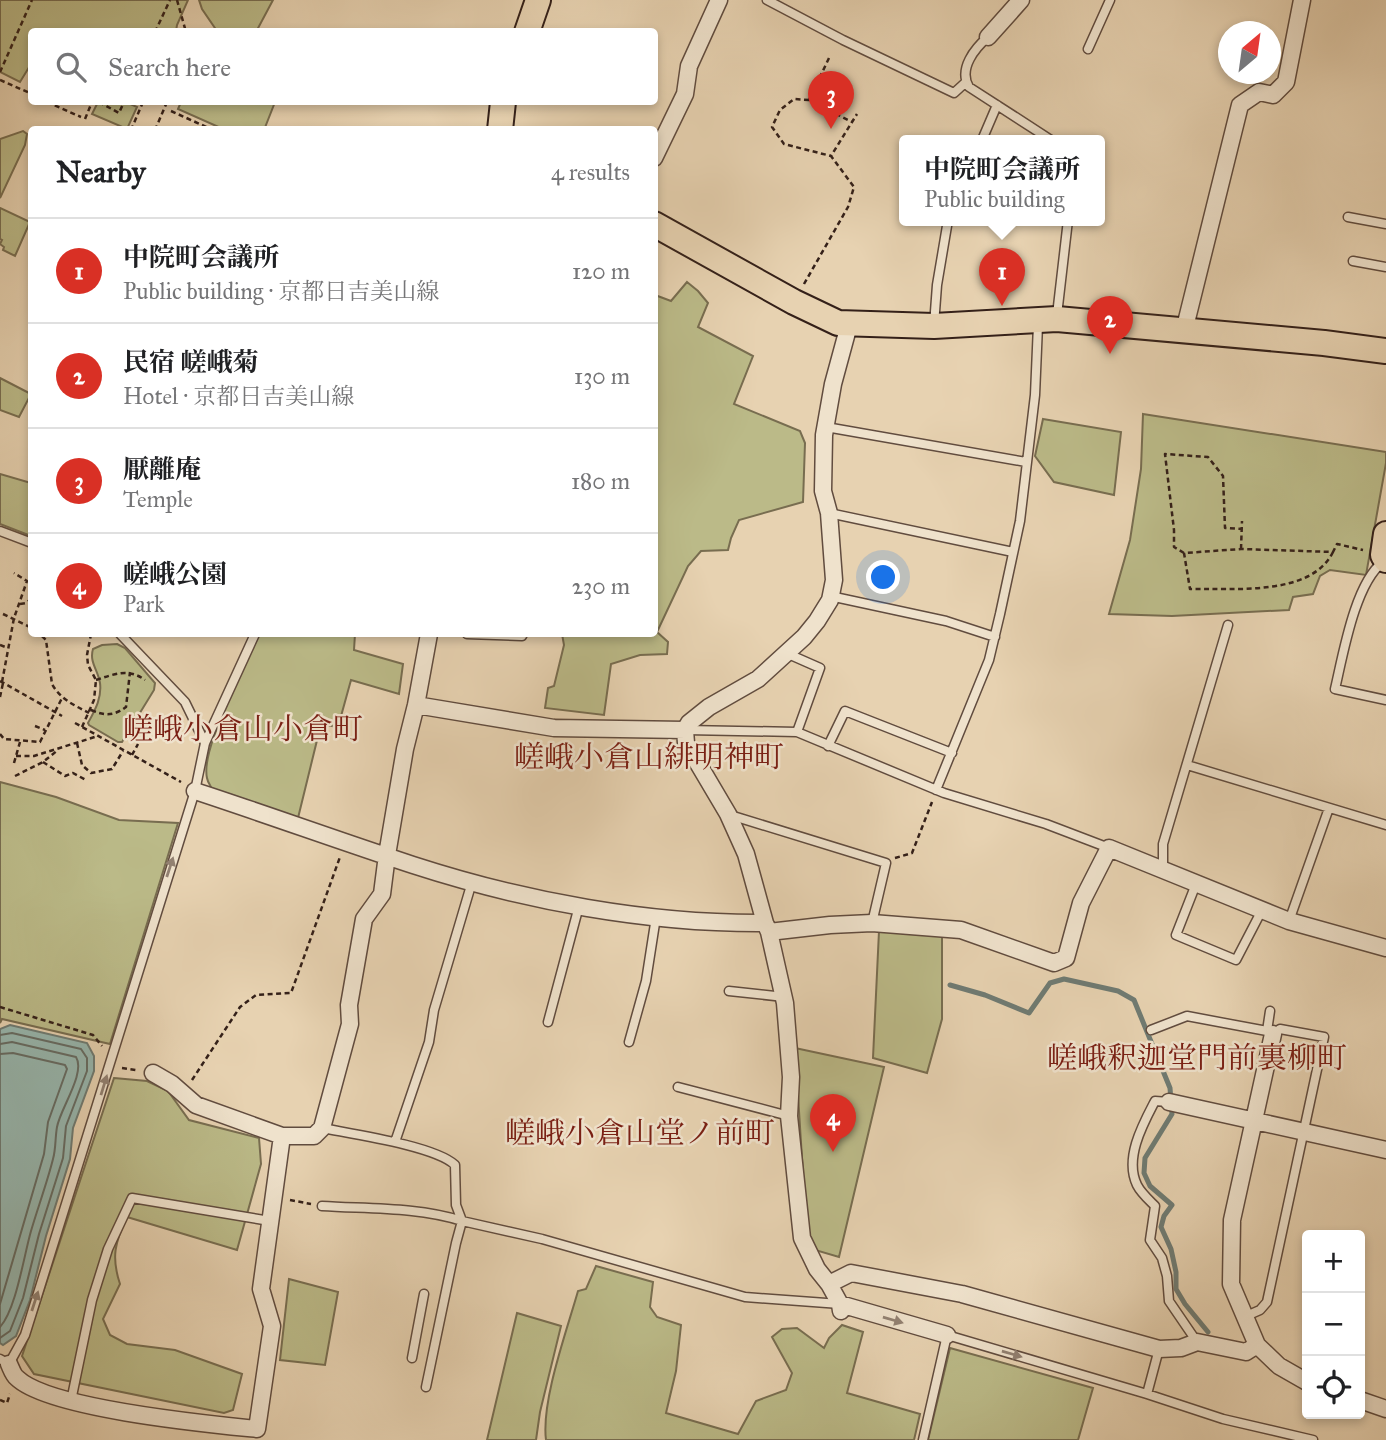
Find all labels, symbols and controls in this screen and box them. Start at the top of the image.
north arrow [1218,21,1281,84]
search box [28,28,658,105]
icon: search [52,48,90,86]
text: Search here [108,51,231,83]
pin: 3 [808,71,854,129]
popup [899,135,1105,226]
text: 中院町会議所 [924,153,1080,185]
text: Nearby [56,154,146,190]
text: 4 results [551,158,630,186]
text: Public building [924,185,1064,213]
text: 中院町会議所 [123,241,279,273]
pin: 1 [979,248,1025,306]
text: 1 [74,257,84,285]
text: 120 m [572,257,630,285]
text: Public building · 京都日吉美山線 [123,277,439,305]
pin: 2 [1087,296,1133,354]
text: 民宿 嵯峨菊 [123,346,259,378]
text: 2 [73,362,85,390]
text: 130 m [574,362,630,390]
text: Hotel · 京都日吉美山線 [123,382,354,410]
text: 厭離庵 [123,453,201,485]
text: 3 [74,467,84,495]
text: 180 m [571,467,630,495]
text: Temple [123,485,193,513]
text: 嵯峨公園 [123,558,227,590]
your location [866,560,900,594]
text: 4 [73,572,85,600]
text: 230 m [572,572,630,600]
text: Park [123,590,165,618]
district label: 嵯峨小倉山小倉町 [123,711,363,747]
district label: 嵯峨小倉山緋明神町 [514,739,784,775]
one-way arrow [166,856,176,877]
district label: 嵯峨釈迦堂門前裏柳町 [1047,1040,1347,1076]
one-way arrow [99,1074,110,1095]
pin: 4 [810,1094,856,1152]
district label: 嵯峨小倉山堂ノ前町 [505,1115,775,1151]
map controls [1302,1230,1365,1419]
button: + [1302,1230,1365,1293]
one-way arrow [30,1291,41,1312]
button: − [1302,1293,1365,1356]
one-way arrow [883,1315,904,1325]
one-way arrow [1002,1350,1023,1360]
button: locate [1302,1356,1365,1419]

